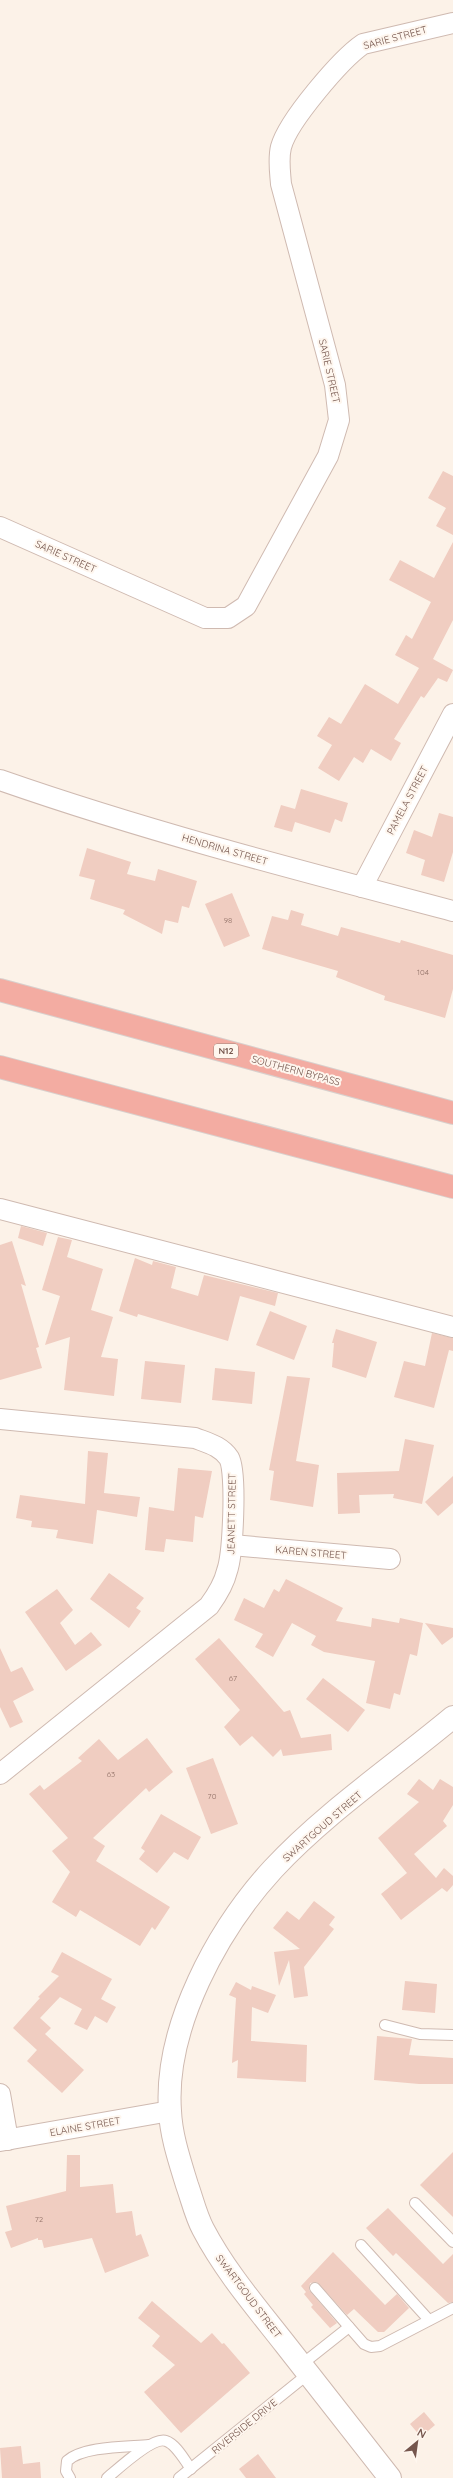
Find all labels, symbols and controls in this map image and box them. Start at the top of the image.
street label: SARIE STREET [362,23,428,52]
street label: SARIE STREET [316,338,343,404]
street label: SARIE STREET [33,537,98,576]
street label: PAMELA STREET [384,764,431,837]
street label: HENDRINA STREET [180,831,269,868]
house number: 98 [224,915,232,925]
house number: 104 [417,967,429,977]
road number: N12 [214,1044,238,1058]
street label: SOUTHERN BYPASS [250,1052,342,1089]
street label: JEANETT STREET [224,1473,239,1555]
street label: KAREN STREET [275,1543,347,1562]
house number: 67 [229,1673,237,1683]
house number: 63 [107,1769,115,1779]
street label: SWARTGOUD STREET [280,1788,365,1865]
house number: 70 [208,1791,217,1801]
street label: ELAINE STREET [49,2114,121,2139]
house number: 72 [35,2214,44,2224]
street label: SWARTGOUD STREET [213,2252,284,2341]
street label: RIVERSIDE DRIVE [209,2396,280,2457]
north arrow [397,2422,437,2462]
text: N [415,2425,429,2441]

